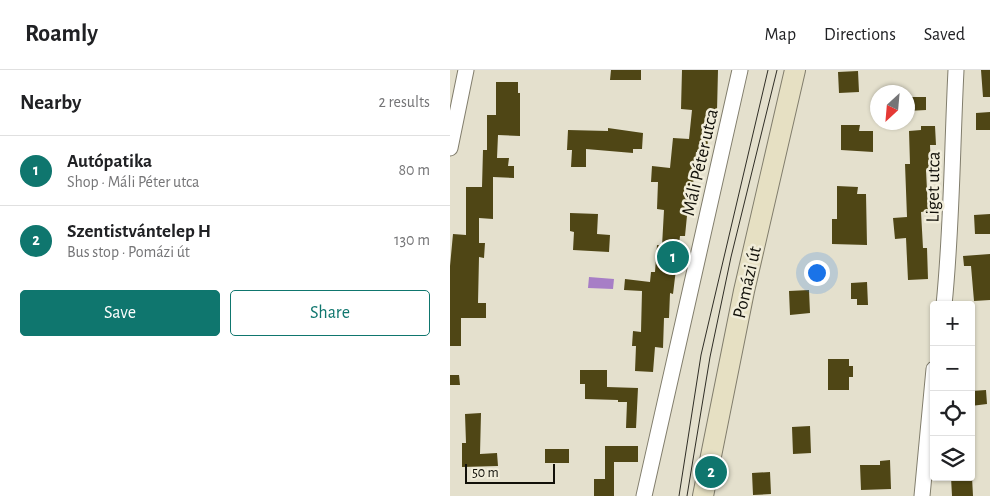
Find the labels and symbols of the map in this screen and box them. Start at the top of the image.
north arrow [870,85,915,130]
street label: Máli Péter utca [679,107,722,218]
street label: Liget utca [923,151,944,223]
pin: 1 [657,238,689,276]
street label: Pomázi út [730,244,765,320]
your location [804,260,830,286]
pin: 2 [695,453,727,491]
scale bar [465,461,555,484]

